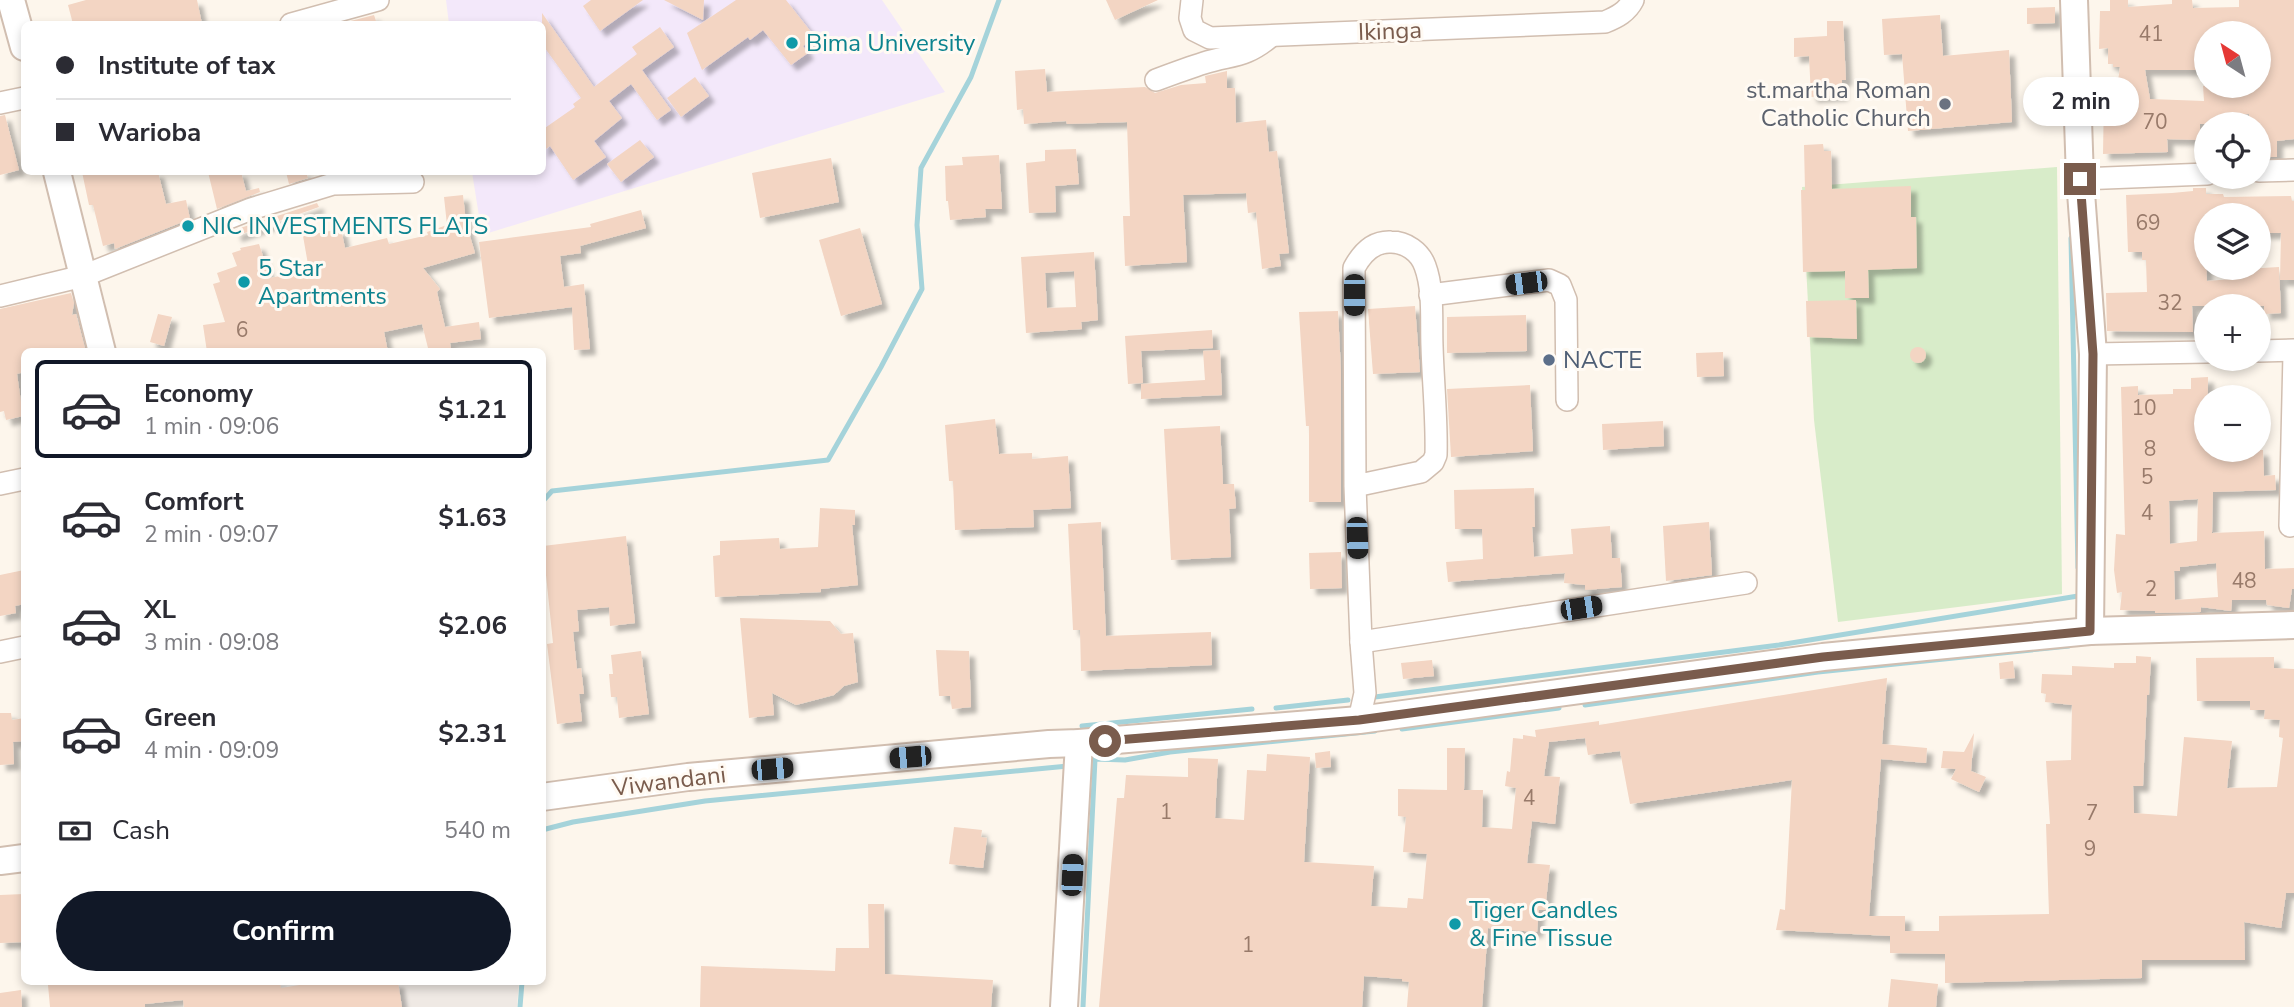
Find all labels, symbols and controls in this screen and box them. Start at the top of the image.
street label: Ikinga [1357,14,1423,48]
house number: 41 [2138,20,2164,48]
north arrow [2194,21,2272,98]
map controls [2194,21,2271,462]
place label: Bima University [806,27,976,59]
marker: Bima University [784,35,800,51]
text: Institute of tax [98,48,275,83]
place label: st.martha Roman Catholic Church [1746,74,1931,134]
callout: 2 min [2022,78,2138,127]
text: 2 min [2051,86,2111,117]
marker: st.martha Roman Catholic Church [1937,96,1953,112]
house number: 70 [2142,108,2168,136]
button: locate [2194,112,2271,189]
text: Warioba [98,115,201,150]
route end [2064,163,2096,195]
button: layers [2194,203,2271,280]
house number: 69 [2135,209,2161,237]
place label: NIC INVESTMENTS FLATS [202,210,488,242]
marker: NIC INVESTMENTS FLATS [180,218,196,234]
place label: 5 Star Apartments [258,252,387,312]
car [1504,270,1549,296]
marker: 5 Star Apartments [236,274,252,290]
car [1344,274,1365,316]
house number: 32 [2157,289,2183,317]
button: + [2194,294,2271,371]
house number: 6 [236,316,248,344]
place label: NACTE [1563,344,1642,376]
marker: NACTE [1541,352,1557,368]
text: Economy [144,376,253,411]
icon: car [60,378,123,441]
button: − [2194,385,2271,462]
text: $1.21 [438,392,507,427]
house number: 10 [2131,394,2157,422]
text: 1 min · 09:06 [144,411,279,442]
house number: 8 [2144,435,2156,463]
house number: 5 [2141,463,2153,491]
text: Comfort [144,484,244,519]
icon: car [60,486,123,549]
house number: 4 [2141,499,2153,527]
text: $1.63 [438,500,507,535]
car [1346,517,1369,559]
text: 2 min · 09:07 [144,519,279,550]
house number: 48 [2231,567,2257,595]
house number: 2 [2145,575,2157,603]
text: XL [144,592,176,627]
icon: car [60,594,123,657]
car [1559,594,1604,622]
text: $2.06 [438,608,507,643]
text: 3 min · 09:08 [144,627,279,658]
text: Green [144,700,217,735]
icon: car [60,702,123,765]
text: $2.31 [438,716,507,751]
route start [1089,725,1121,757]
text: 4 min · 09:09 [144,735,279,766]
car [889,745,932,769]
car [751,757,794,781]
street label: Viwandani [609,758,728,804]
house number: 4 [1523,784,1535,812]
house number: 1 [1160,798,1172,826]
house number: 7 [2086,799,2098,827]
icon: cash [56,812,94,850]
text: Cash [112,813,170,848]
text: 540 m [444,815,511,846]
house number: 9 [2084,835,2096,863]
car [1061,853,1084,897]
button: Confirm [56,891,511,971]
place label: Tiger Candles & Fine Tissue [1469,894,1618,954]
marker: Tiger Candles & Fine Tissue [1447,916,1463,932]
house number: 1 [1242,931,1254,959]

